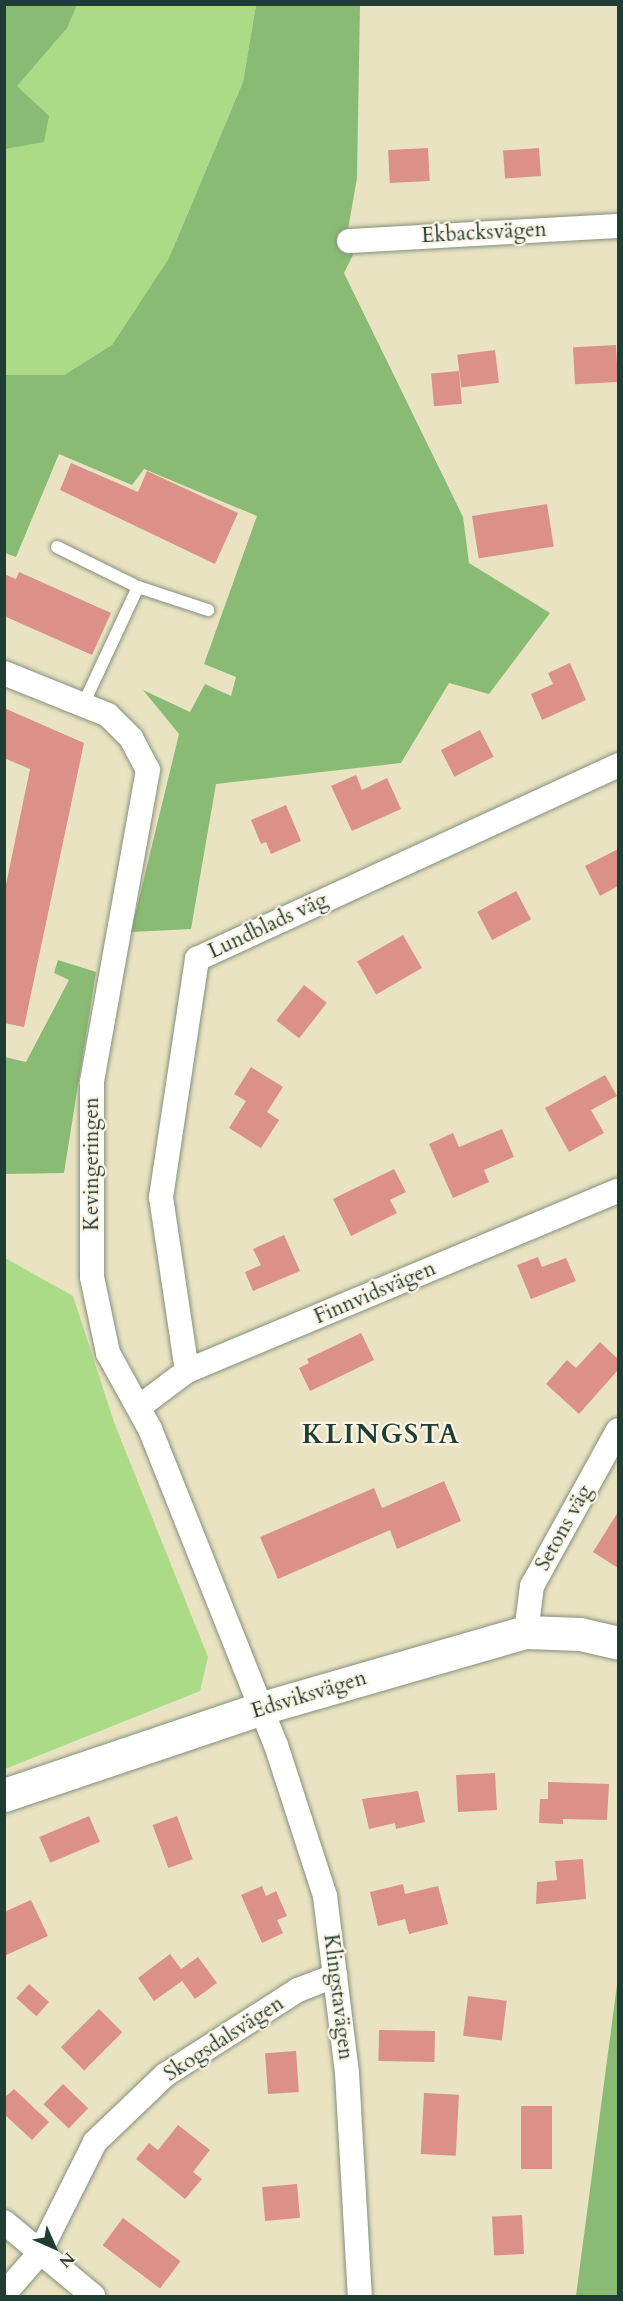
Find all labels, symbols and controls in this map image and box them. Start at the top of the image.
street label: Ekbacksvägen [421,217,547,249]
street label: Lundblads väg [204,887,332,965]
street label: Kevingeringen [79,1097,105,1231]
street label: Finnvidsvägen [310,1256,440,1330]
district label: KLINGSTA [302,1419,460,1451]
street label: Setons väg [530,1481,598,1575]
street label: Edsviksvägen [248,1666,370,1724]
street label: Klingstavägen [318,1933,358,2061]
street label: Skogsdalsvägen [159,1991,289,2087]
north arrow [24,2217,84,2277]
text: N [54,2247,79,2272]

